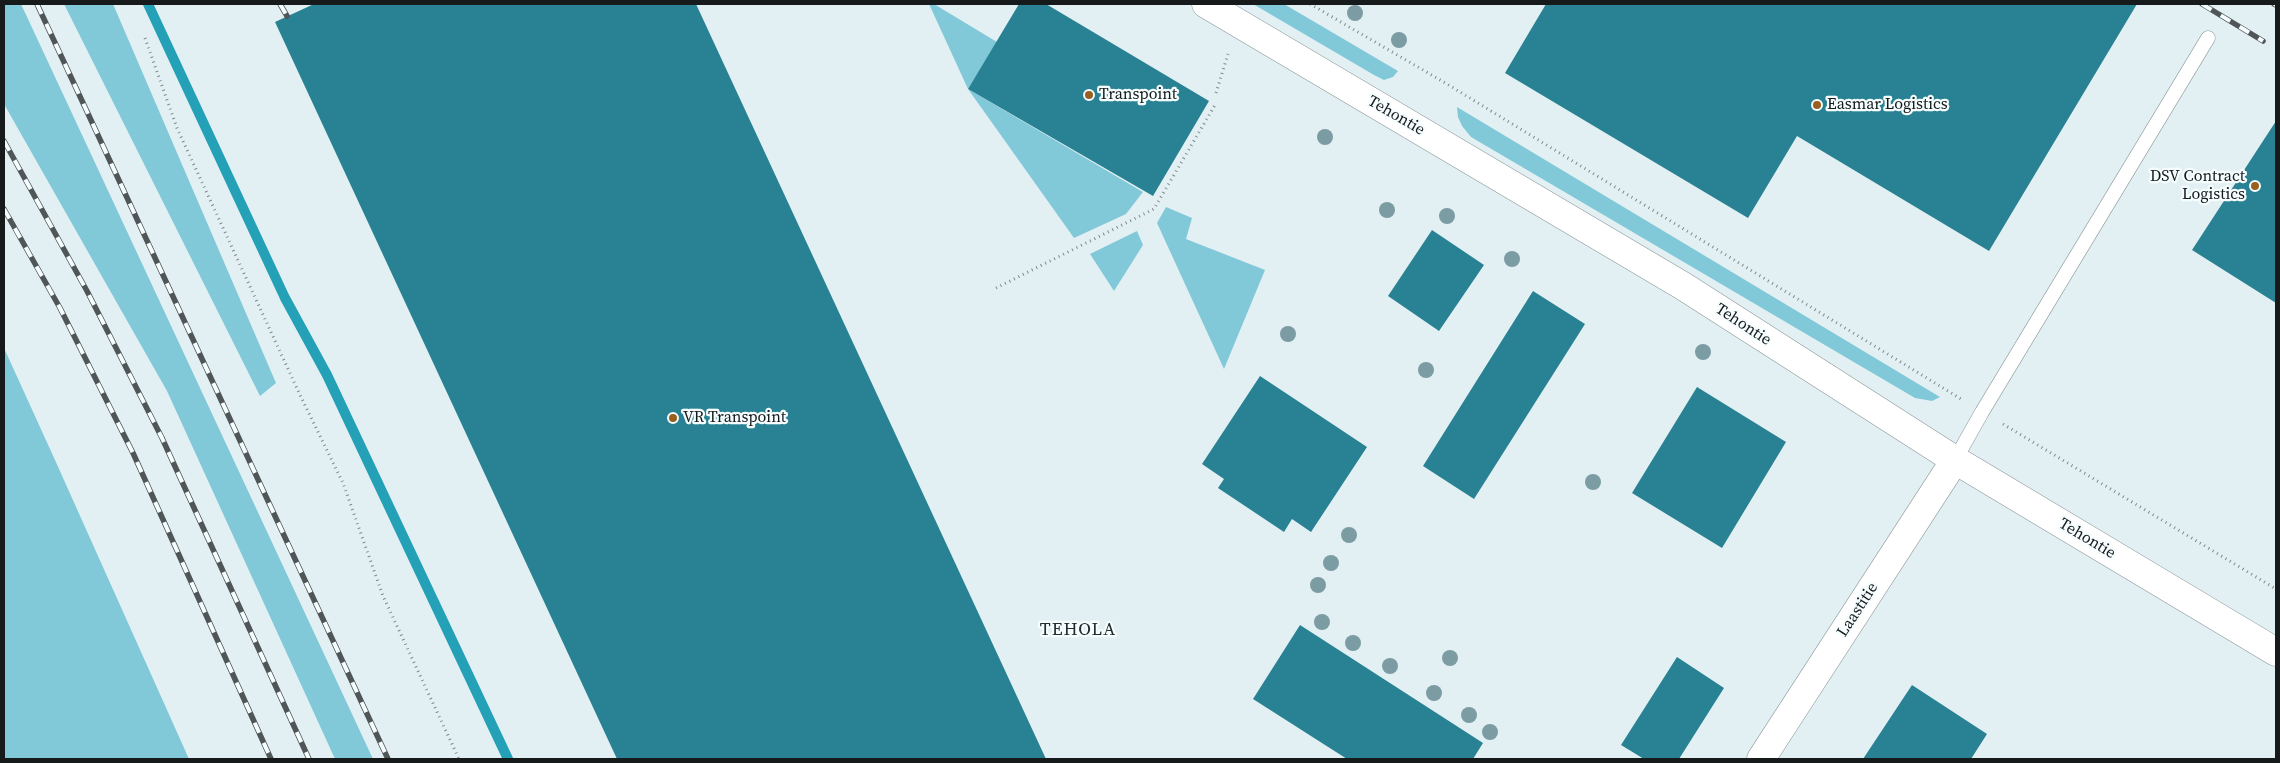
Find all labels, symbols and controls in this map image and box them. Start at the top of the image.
place label: Transpoint [1099,85,1177,105]
marker: Transpoint [1083,89,1095,101]
street label: Tehontie [1364,92,1428,140]
place label: Easmar Logistics [1827,95,1948,115]
marker: Easmar Logistics [1811,99,1823,111]
place label: DSV Contract Logistics [2150,167,2245,205]
marker: DSV Contract Logistics [2249,180,2261,192]
street label: Tehontie [1711,300,1775,350]
place label: VR Transpoint [683,408,786,428]
marker: VR Transpoint [667,412,679,424]
street label: Tehontie [2055,515,2119,563]
street label: Laastitie [1833,579,1883,641]
district label: TEHOLA [1039,619,1117,641]

